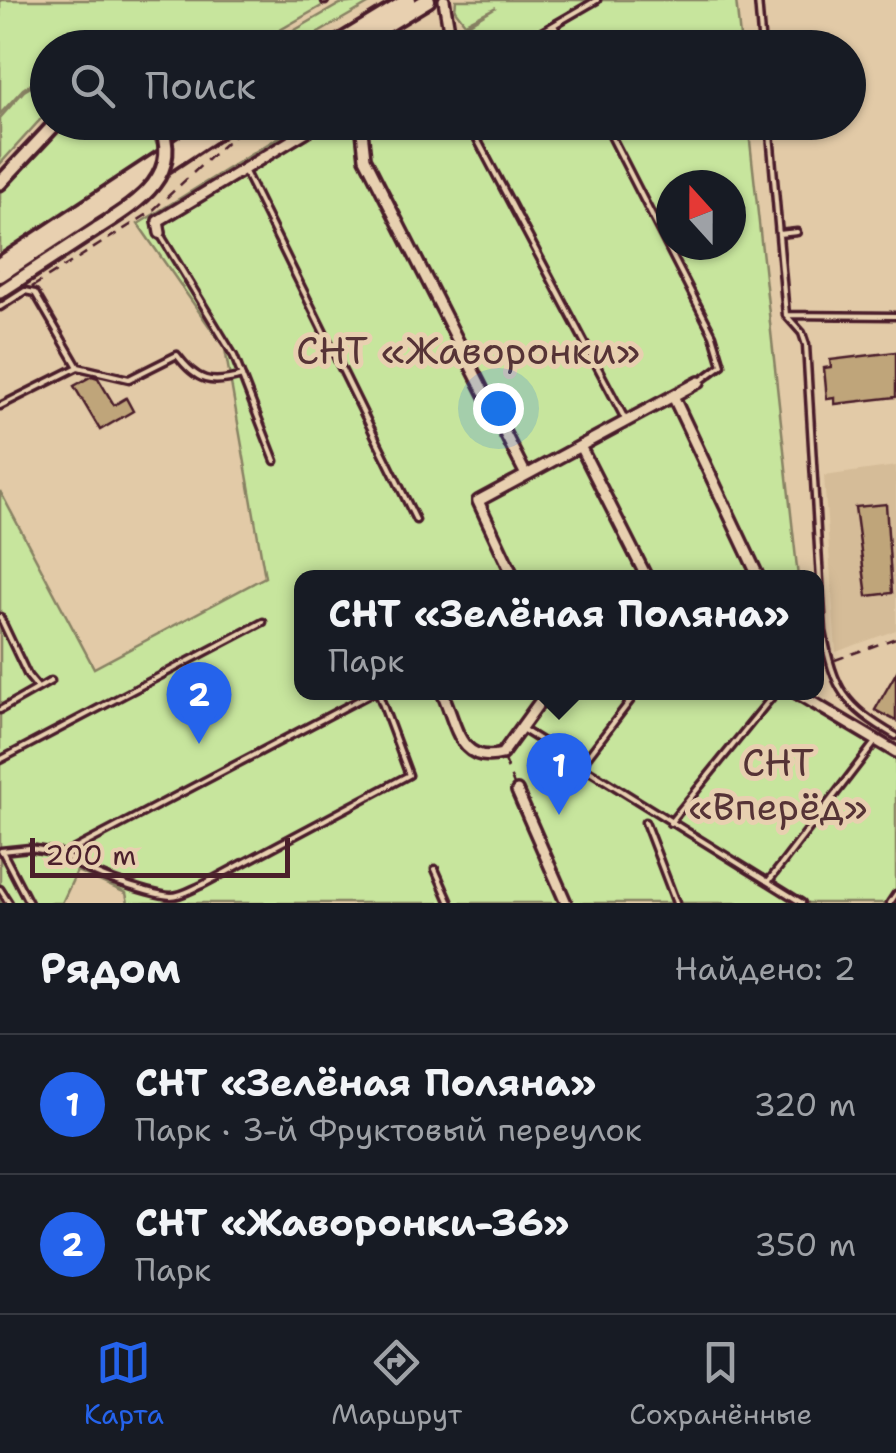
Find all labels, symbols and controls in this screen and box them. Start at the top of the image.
search box [30,30,866,140]
icon: search [65,58,120,113]
text: Поиск [145,60,256,111]
north arrow [656,170,746,260]
park label: СНТ «Жаворонки» [296,325,640,376]
your location [473,383,524,434]
popup [294,570,824,700]
text: СНТ «Зелёная Поляна» [328,588,790,639]
text: Парк [328,639,404,682]
pin: 2 [166,662,232,744]
pin: 1 [526,732,592,815]
park label: СНТ «Вперёд» [689,737,867,832]
scale bar [30,833,290,878]
text: 200 m [45,836,136,874]
text: Рядом [40,940,181,996]
text: Найдено: 2 [675,947,856,990]
text: СНТ «Зелёная Поляна» [135,1057,596,1108]
text: 1 [65,1083,80,1126]
text: 320 m [753,1083,856,1126]
text: Парк · 3-й Фруктовый переулок [135,1108,642,1151]
text: СНТ «Жаворонки-36» [135,1197,569,1248]
text: 2 [61,1223,84,1266]
text: 350 m [754,1223,856,1266]
text: Парк [135,1248,211,1291]
tab: Карта [84,1335,164,1433]
tab: Маршрут [331,1335,462,1433]
tab: Сохранённые [629,1335,812,1433]

